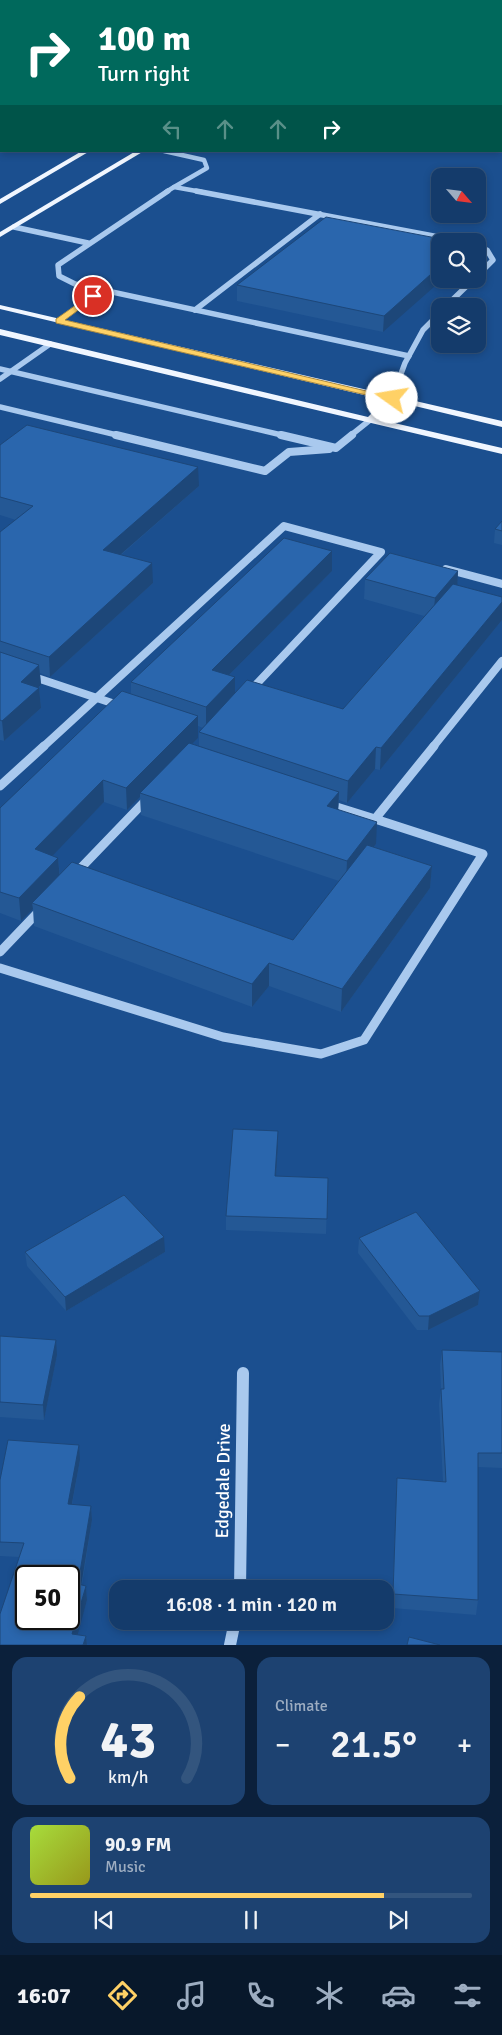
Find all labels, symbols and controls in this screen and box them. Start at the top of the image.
text: 100 m [98,17,191,60]
icon: right [15,20,80,85]
text: Turn right [98,60,190,87]
icon: left [158,115,186,143]
icon: ahead [211,115,239,143]
icon: ahead [264,115,292,143]
icon: right [317,115,345,143]
north arrow [431,168,486,222]
map controls [431,168,486,353]
button: search [431,233,486,288]
pin [72,275,114,317]
icon: arrive [79,282,107,310]
button: layers [431,298,486,353]
position arrow [365,371,417,423]
street label: Edgedale Drive [211,1423,235,1539]
speed limit sign: 50 [15,1565,80,1630]
text: 16:08 · 1 min · 120 m [166,1593,337,1617]
text: Climate [275,1696,328,1716]
text: 43 [100,1708,157,1772]
text: 21.5° [330,1721,417,1768]
text: − [275,1728,290,1762]
text: + [457,1728,472,1762]
text: km/h [108,1766,149,1788]
text: 90.9 FM [105,1833,171,1857]
text: Music [105,1857,146,1877]
icon: previous [90,1906,118,1934]
icon: pause [237,1906,265,1934]
icon: next [384,1906,412,1934]
icon: directions [105,1978,140,2013]
icon: music [174,1978,209,2013]
icon: phone [243,1978,278,2013]
icon: climate [312,1978,347,2013]
icon: car [381,1978,416,2013]
icon: filters [450,1978,485,2013]
text: 16:07 [17,1982,71,2009]

